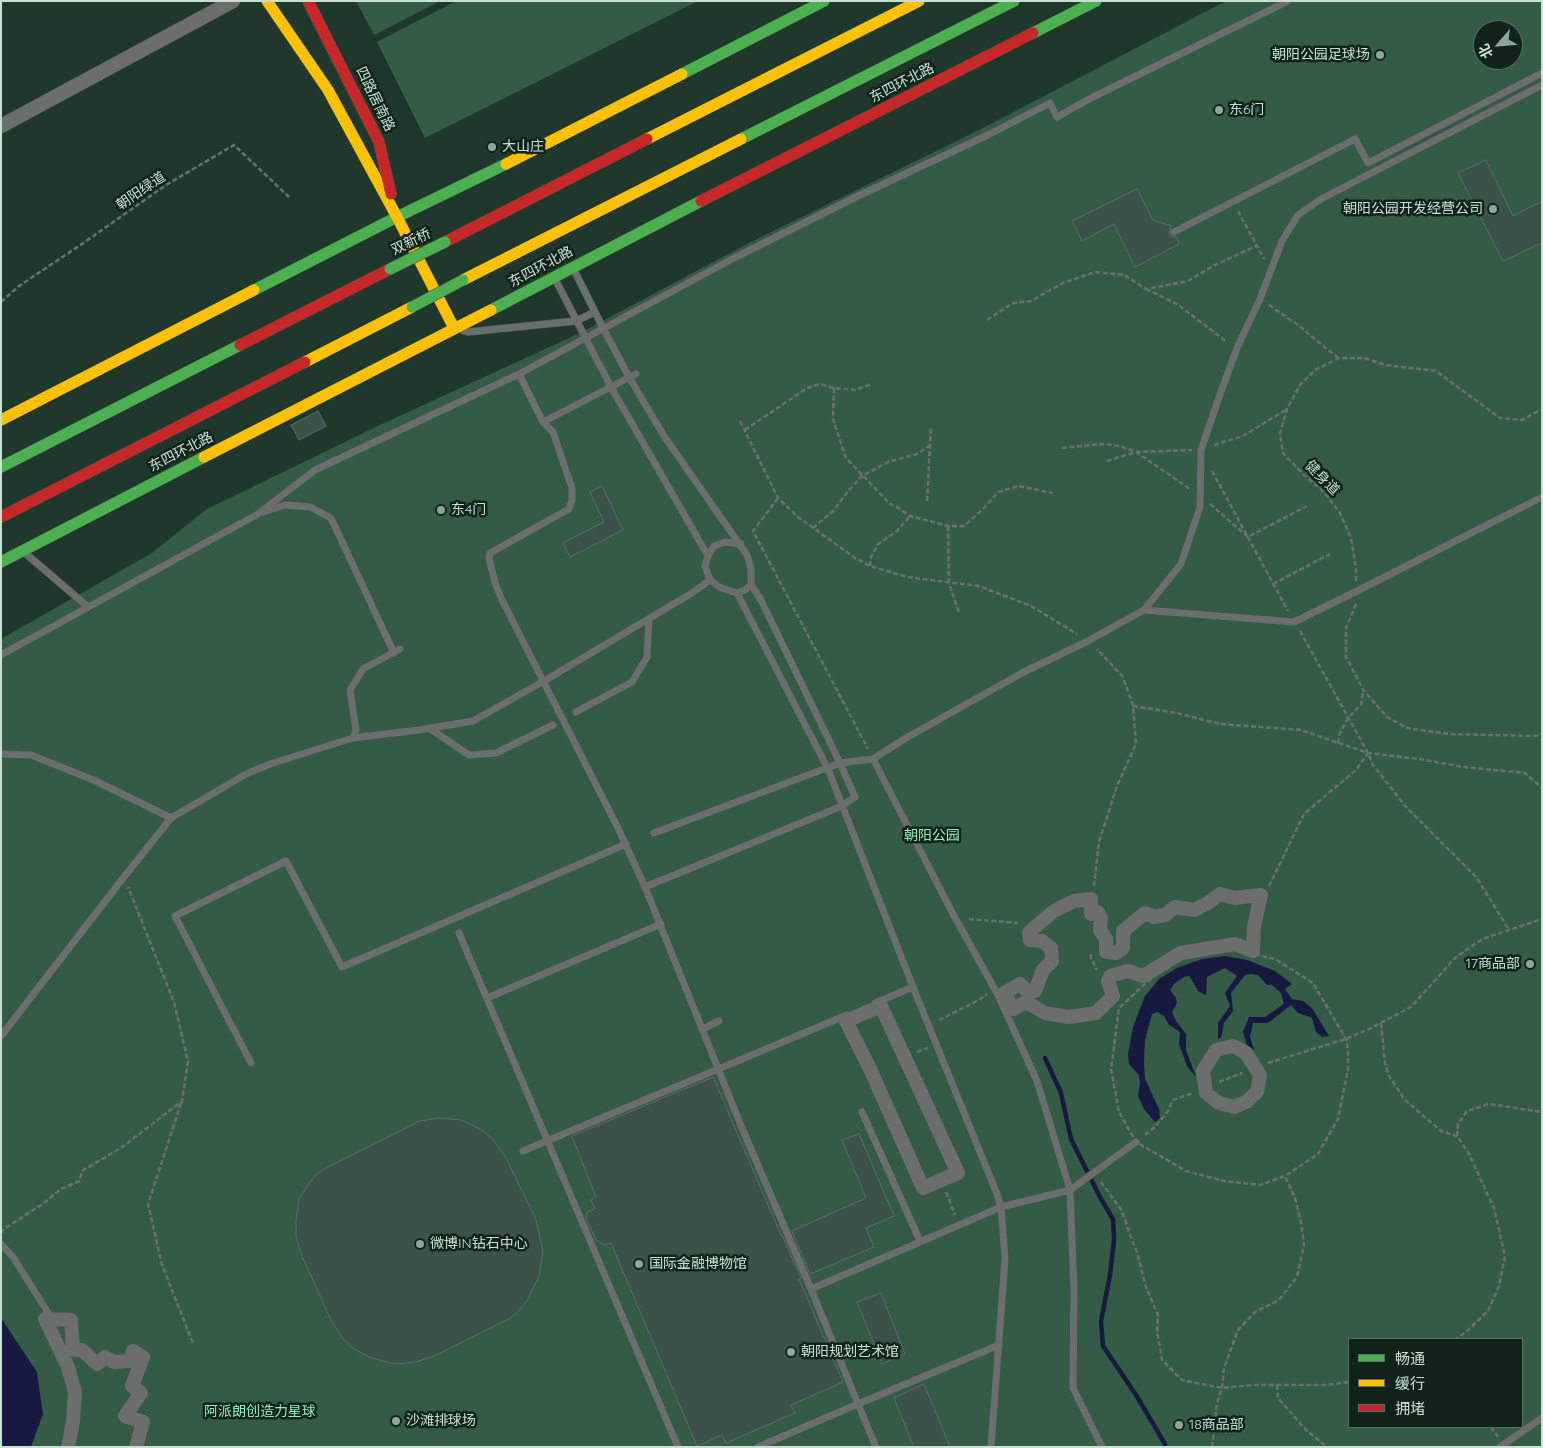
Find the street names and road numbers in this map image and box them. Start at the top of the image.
street label: 东四环北路 [867,60,937,106]
street label: 四路居南路 [352,64,398,134]
street label: 朝阳绿道 [113,168,169,214]
street label: 双新桥 [388,225,434,259]
street label: 东四环北路 [506,243,576,291]
street label: 东四环北路 [146,429,216,475]
street label: 健身道 [1301,457,1343,499]

